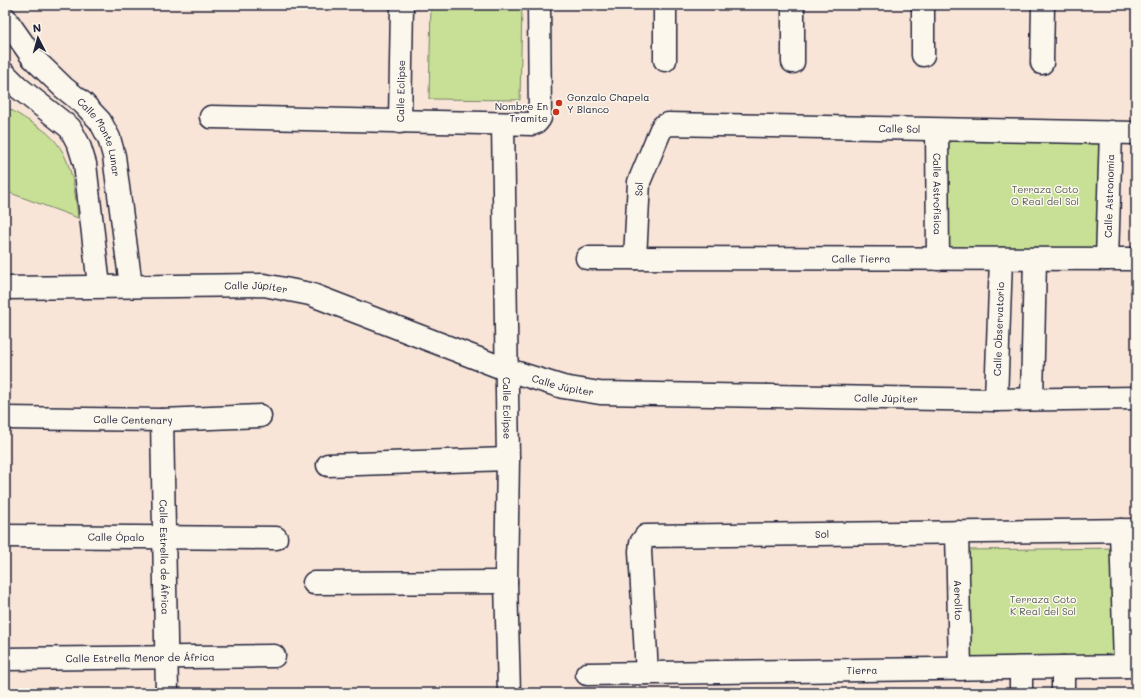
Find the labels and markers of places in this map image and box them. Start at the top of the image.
place label: Gonzalo Chapela Y Blanco [567,90,649,116]
marker: Gonzalo Chapela Y Blanco [554,98,564,108]
place label: Nombre En Tramite [495,99,548,125]
marker: Nombre En Tramite [551,107,561,117]

